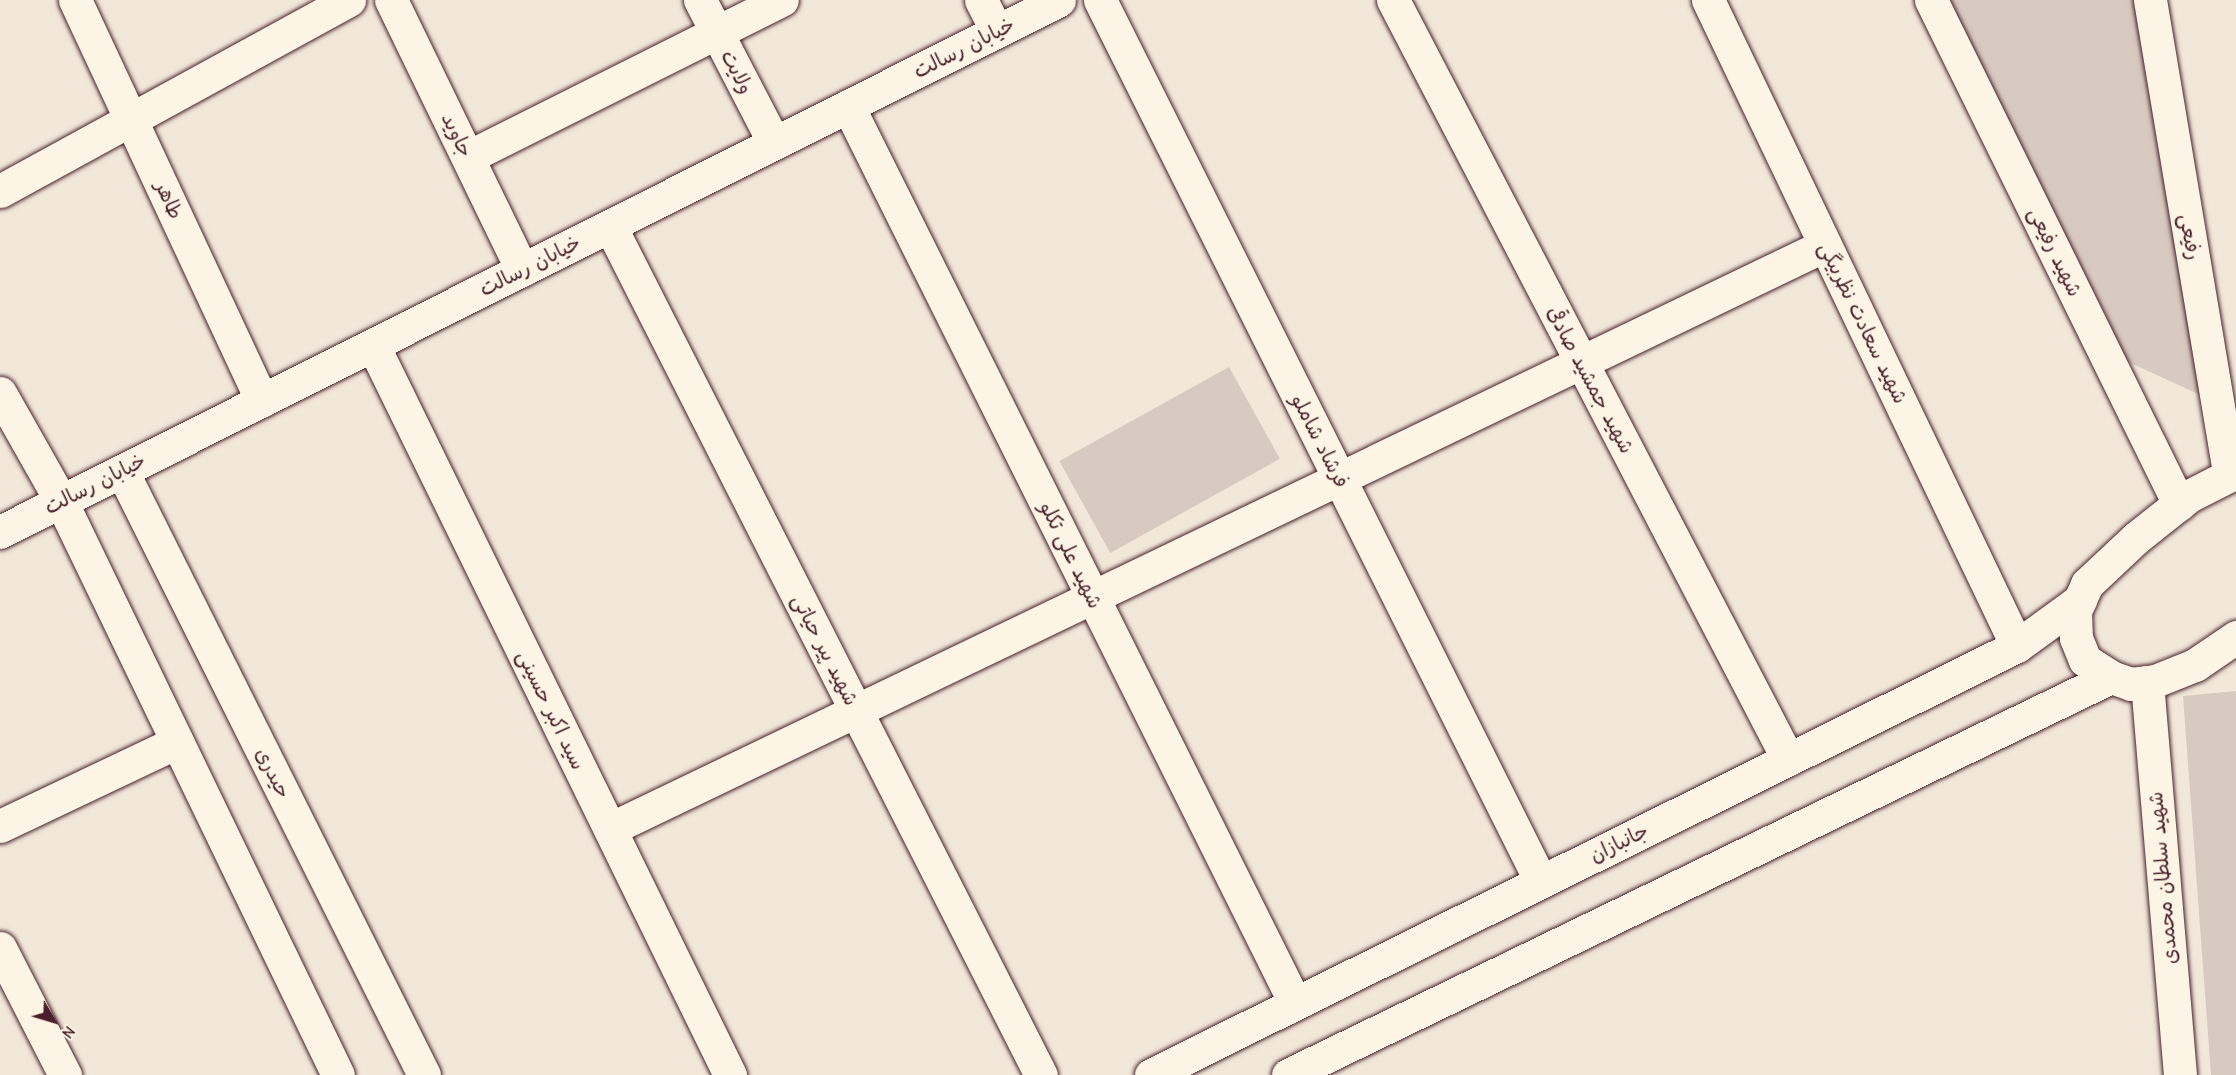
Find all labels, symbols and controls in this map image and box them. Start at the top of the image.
street label: خیابان رسالت [910,12,1018,84]
street label: ولایت [716,46,758,98]
street label: جاوید [436,109,478,161]
street label: طاهر [150,177,188,223]
street label: شهید رفیعی [2023,203,2087,301]
street label: رفیعی [2174,212,2206,262]
street label: خیابان رسالت [476,230,584,302]
street label: شهید سعادت نظربیگی [1814,238,1912,408]
street label: شهید جمشید صادقی [1541,302,1639,458]
street label: فرشاد شاملو [1286,390,1354,492]
street label: خیابان رسالت [41,448,149,520]
street label: شهید علی تکلو [1035,498,1107,612]
street label: شهید پیر حیاتی [787,590,863,710]
street label: سید اکبر حسینی [512,646,590,774]
street label: حیدری [250,744,296,802]
street label: شهید سلطان محمدی [2143,791,2183,965]
street label: جانبازان [1586,819,1652,867]
north arrow [24,991,84,1051]
text: N [58,1022,78,1042]

